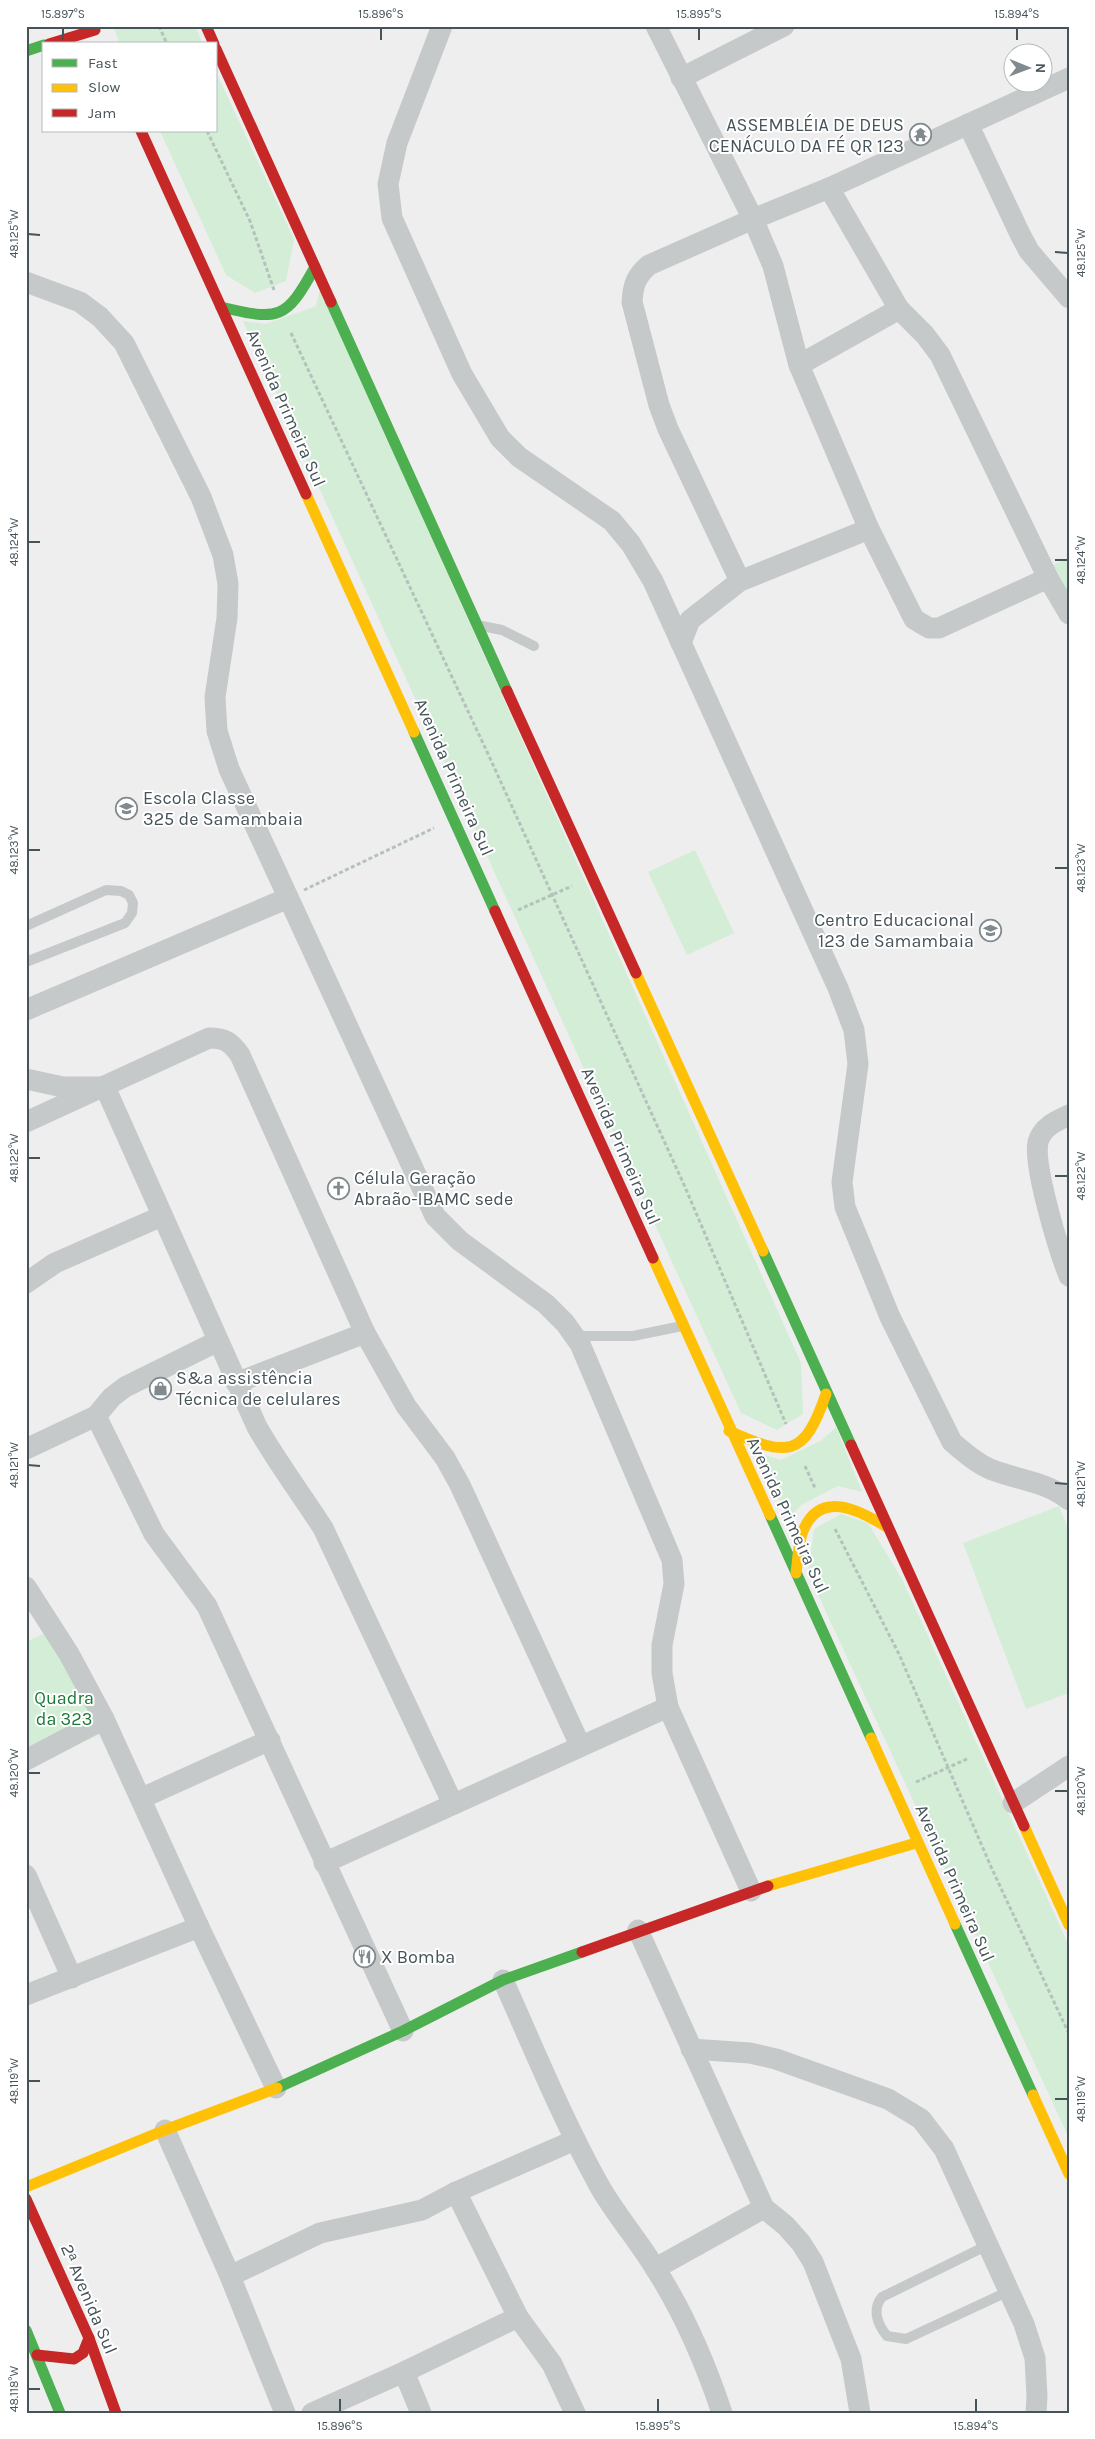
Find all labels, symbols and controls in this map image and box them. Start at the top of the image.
text: 15.897°S [41,7,85,21]
text: 15.896°S [358,7,404,21]
text: 15.895°S [676,7,722,21]
text: 15.894°S [994,7,1040,21]
legend [42,42,218,132]
north arrow [1002,42,1052,92]
text: Fast [88,54,118,72]
text: N [1032,63,1049,73]
text: Slow [88,78,120,96]
text: Jam [88,104,116,122]
place label: ASSEMBLÉIA DE DEUS CENÁCULO DA FÉ QR 123 [709,113,904,157]
temple icon: ASSEMBLÉIA DE DEUS CENÁCULO DA FÉ QR 123 [908,123,932,147]
text: 48.125°W [7,209,21,258]
text: 48.125°W [1074,228,1088,277]
street label: Avenida Primeira Sul [241,326,331,490]
text: 48.124°W [7,517,21,566]
text: 48.124°W [1074,535,1088,584]
street label: Avenida Primeira Sul [409,695,499,859]
place label: Escola Classe 325 de Samambaia [143,787,303,830]
school or university icon: Escola Classe 325 de Samambaia [115,796,139,820]
text: 48.123°W [7,825,21,875]
text: 48.123°W [1074,843,1088,893]
place label: Centro Educacional 123 de Samambaia [814,909,974,952]
school or university icon: Centro Educacional 123 de Samambaia [978,918,1002,942]
street label: Avenida Primeira Sul [576,1064,666,1228]
text: 48.122°W [7,1133,21,1182]
text: 48.122°W [1074,1151,1088,1200]
place label: Célula Geração Abraão-IBAMC sede [354,1167,513,1210]
church icon: Célula Geração Abraão-IBAMC sede [326,1176,350,1200]
place label: S&a assistência Técnica de celulares [176,1367,341,1410]
shop icon: S&a assistência Técnica de celulares [148,1376,172,1400]
street label: Avenida Primeira Sul [742,1433,834,1597]
text: 48.121°W [7,1442,21,1488]
text: 48.121°W [1074,1461,1088,1507]
park label: Quadra da 323 [34,1687,94,1730]
text: 48.120°W [7,1748,21,1798]
text: 48.120°W [1074,1766,1088,1816]
street label: Avenida Primeira Sul [910,1801,1000,1965]
restaurant icon: X Bomba [353,1945,377,1969]
place label: X Bomba [381,1946,455,1968]
text: 48.119°W [7,2058,21,2104]
text: 48.119°W [1074,2076,1088,2122]
street label: 2ᵃ Avenida Sul [56,2241,122,2357]
text: 48.118°W [7,2366,21,2412]
text: 15.896°S [317,2419,363,2433]
text: 15.895°S [635,2419,681,2433]
text: 15.894°S [953,2419,999,2433]

